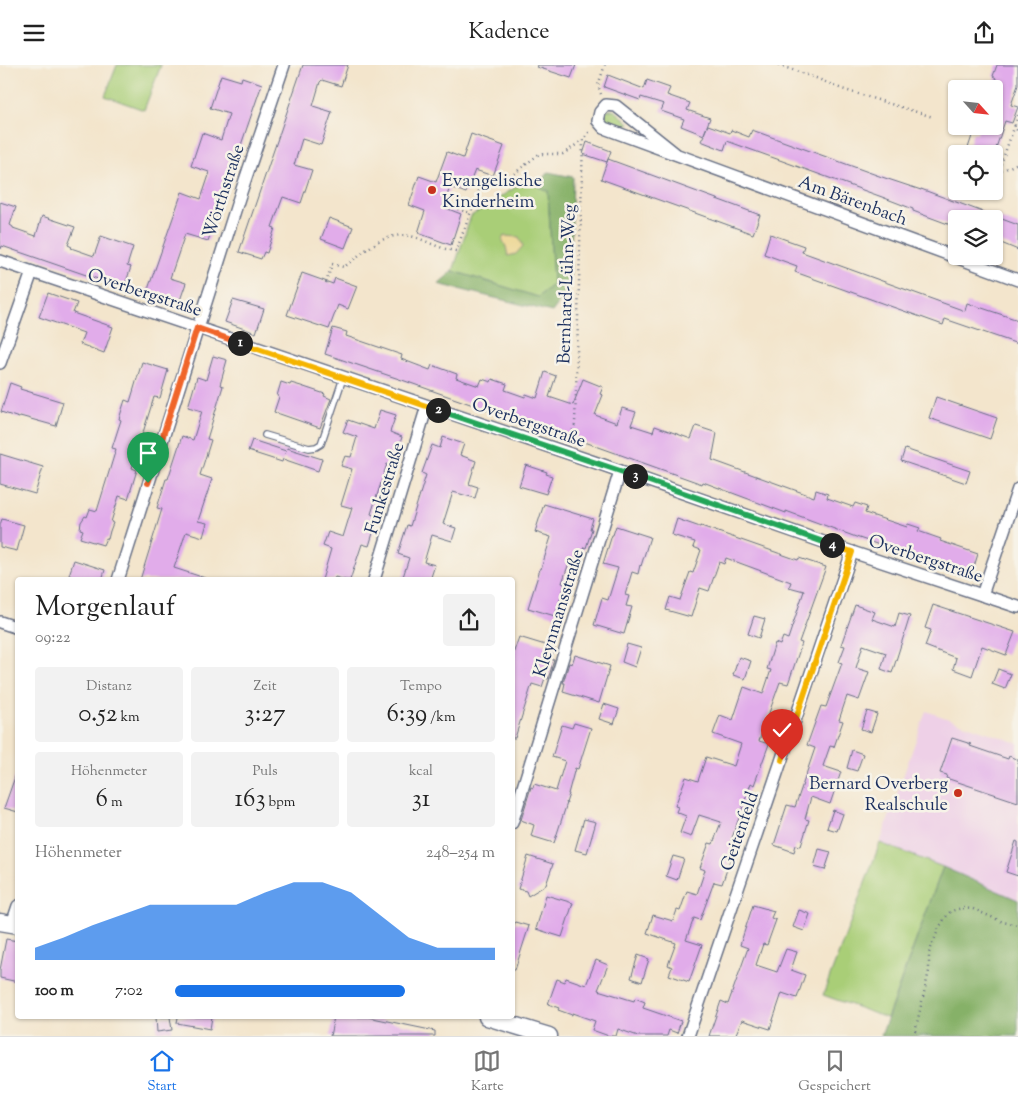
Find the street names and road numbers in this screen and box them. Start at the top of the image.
street label: Wörthstraße [197,141,252,242]
street label: Am Bärenbach [794,170,911,234]
street label: Bernhard-Lühn-Weg [552,203,584,365]
street label: Overbergstraße [84,263,205,325]
street label: Overbergstraße [468,392,589,456]
street label: Funkestraße [360,439,412,538]
street label: Overbergstraße [865,529,986,591]
street label: Kleynmansstraße [528,546,592,681]
street label: Geitenfeld [715,788,767,875]

